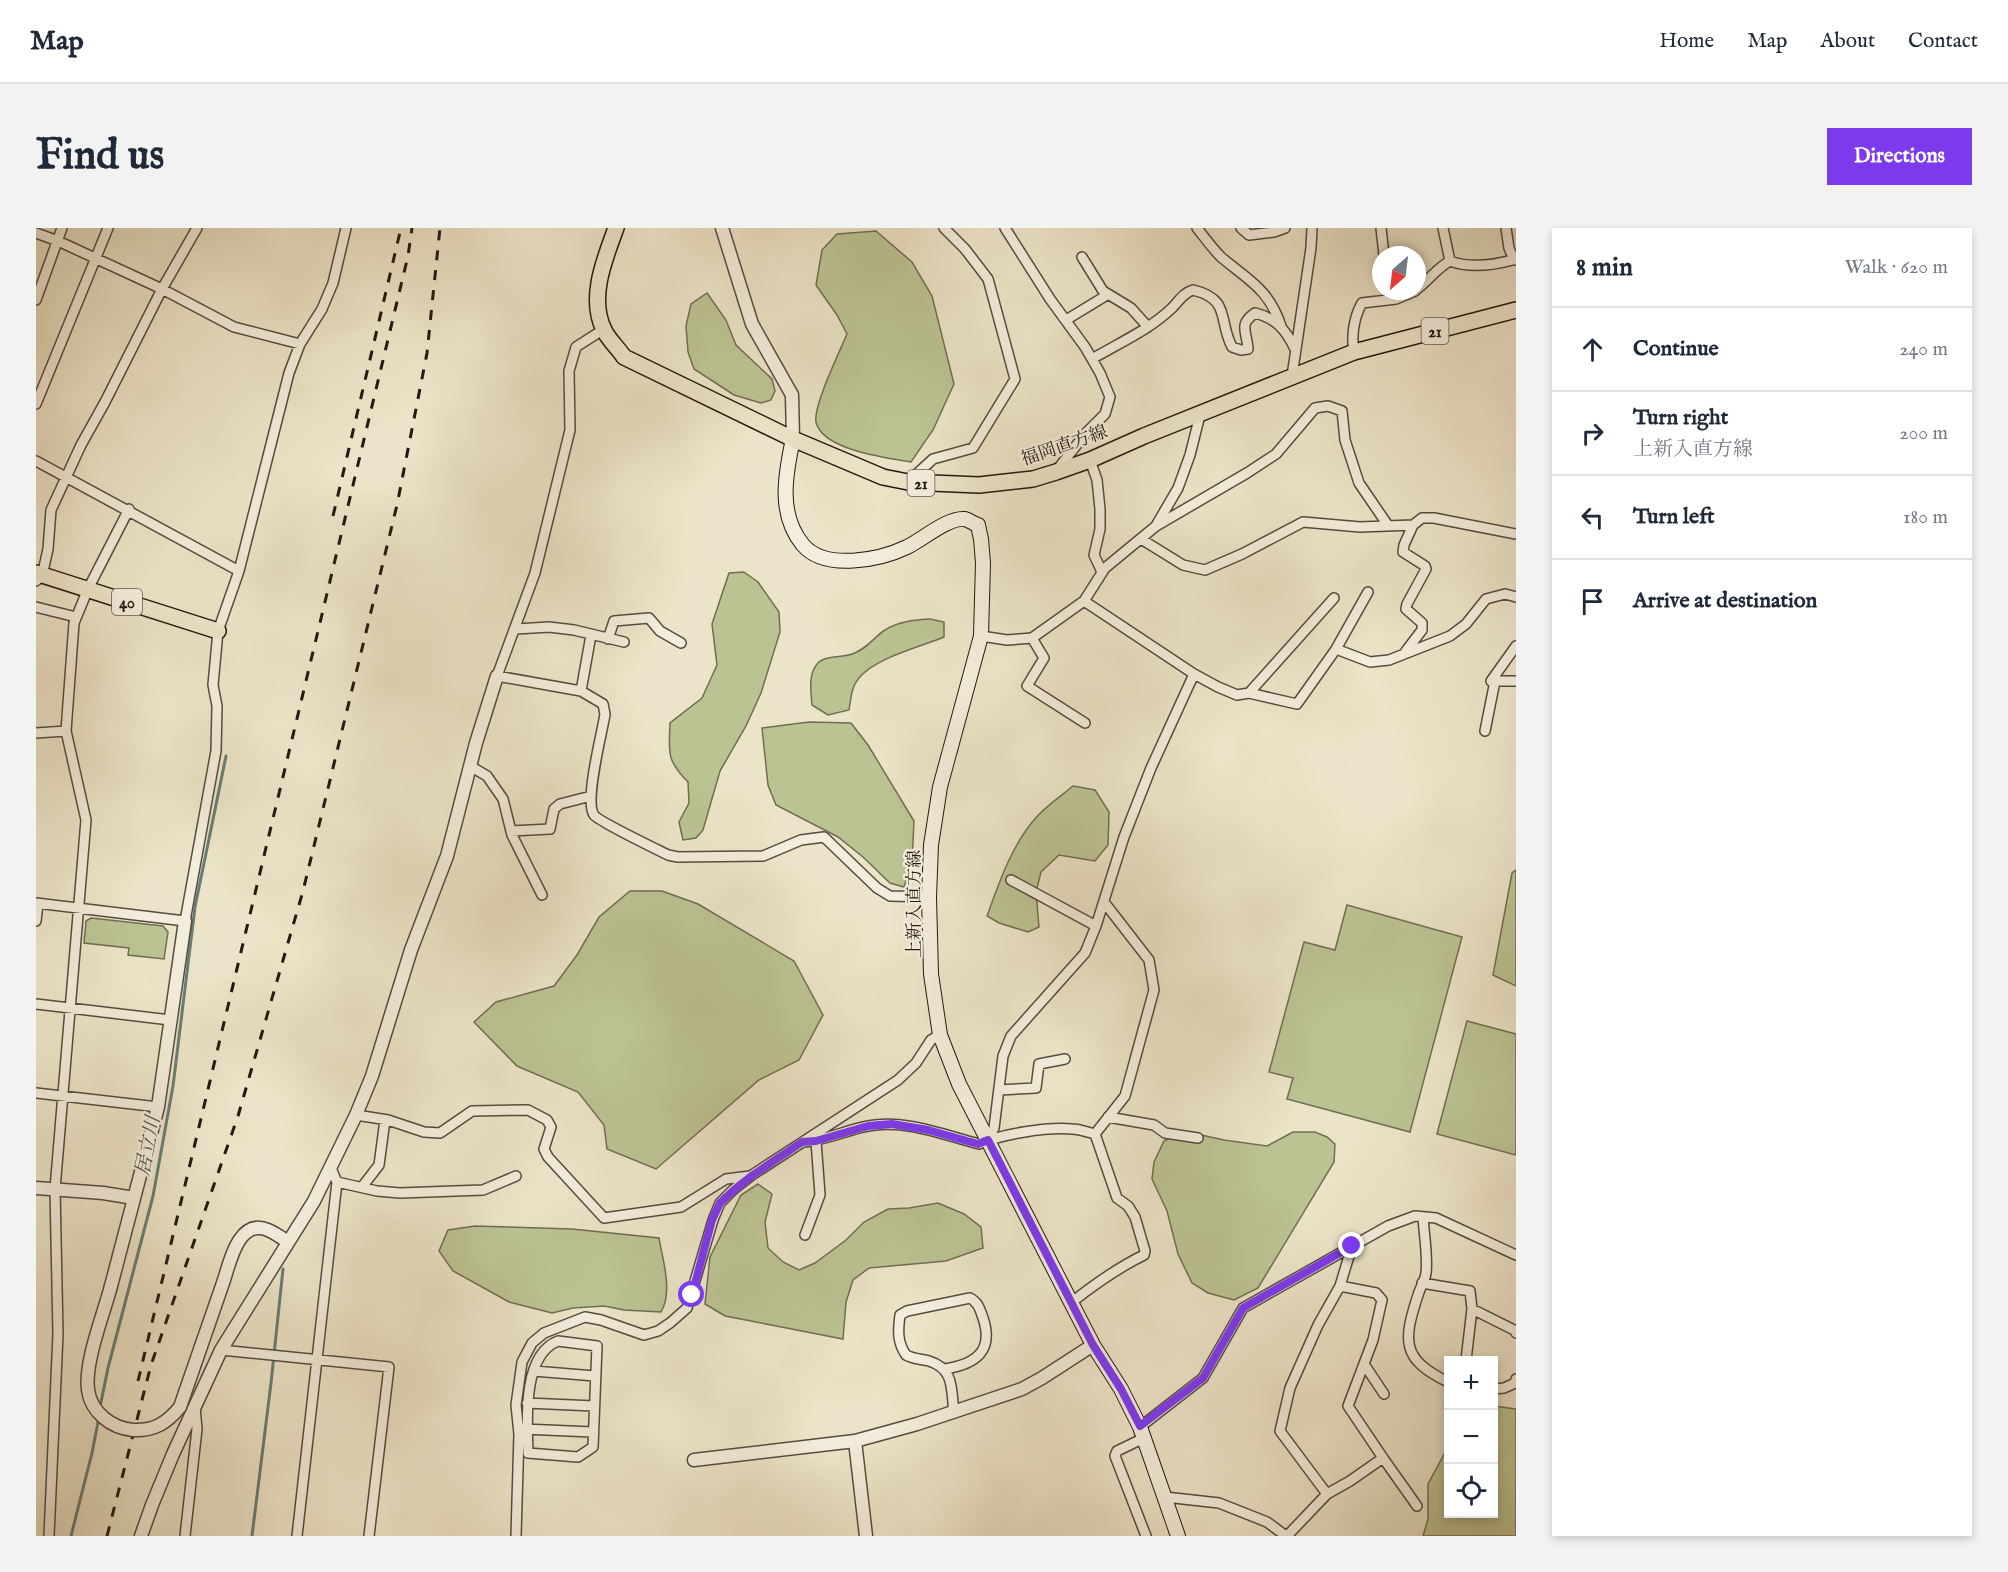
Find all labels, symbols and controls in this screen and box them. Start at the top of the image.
text: Map [30,24,84,59]
text: Home [1659,28,1714,55]
text: Map [1747,28,1787,55]
text: About [1820,28,1875,55]
text: Contact [1908,28,1978,55]
button: Directions [1827,128,1972,185]
text: Find us [36,130,164,183]
north arrow [1372,246,1426,300]
text: 8 min [1576,251,1633,284]
text: Walk · 620 m [1845,255,1948,280]
road number: 21 [1422,318,1448,344]
icon: ahead [1576,333,1609,366]
text: Continue [1633,335,1719,363]
text: 240 m [1899,337,1948,362]
text: Turn right [1633,404,1728,432]
icon: right [1576,417,1609,450]
street label: 福岡直方線 [1018,421,1111,472]
text: 200 m [1899,421,1948,446]
text: 上新入直方線 [1633,437,1753,462]
road number: 21 [908,470,934,496]
icon: left [1576,501,1609,534]
text: Turn left [1633,503,1715,531]
text: 180 m [1903,505,1948,530]
icon: arrive [1576,585,1609,618]
text: Arrive at destination [1633,587,1817,615]
road number: 40 [112,589,142,615]
street label: 上新入直方線 [904,850,927,958]
water label: 居立川 [130,1112,167,1178]
route end [1338,1232,1364,1258]
route start [678,1281,704,1307]
map controls [1444,1356,1498,1518]
button: + [1444,1356,1498,1410]
button: − [1444,1410,1498,1464]
button: locate [1444,1464,1498,1518]

